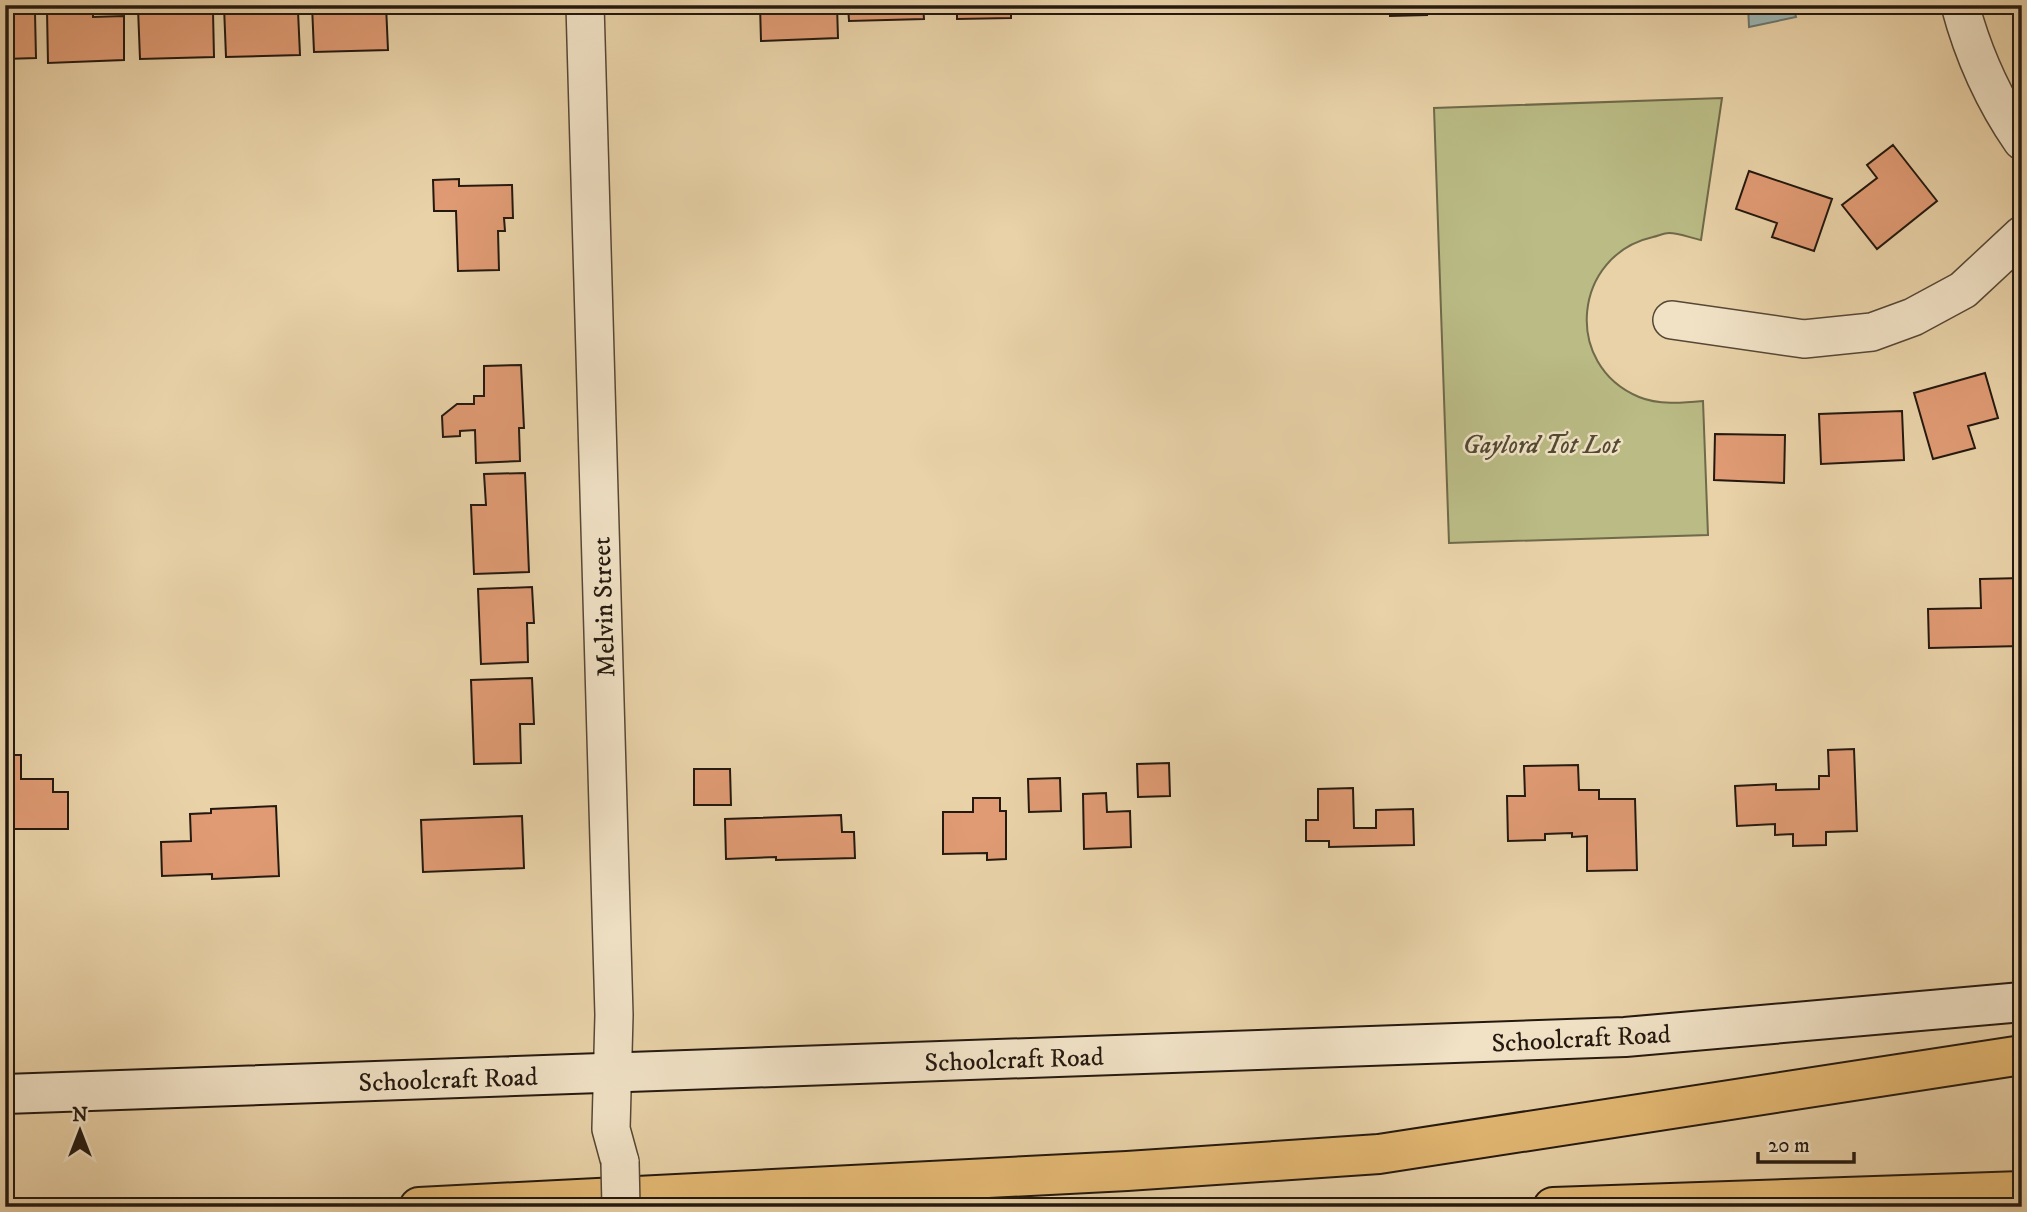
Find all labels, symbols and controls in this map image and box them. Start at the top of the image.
park label: Gaylord Tot Lot [1463,429,1621,462]
street label: Melvin Street [586,536,623,678]
street label: Schoolcraft Road [1491,1018,1671,1061]
street label: Schoolcraft Road [924,1041,1104,1080]
street label: Schoolcraft Road [358,1061,538,1100]
north arrow [46,1096,116,1166]
text: N [72,1104,88,1127]
scale bar [1758,1121,1854,1165]
text: 20 m [1768,1133,1810,1159]

